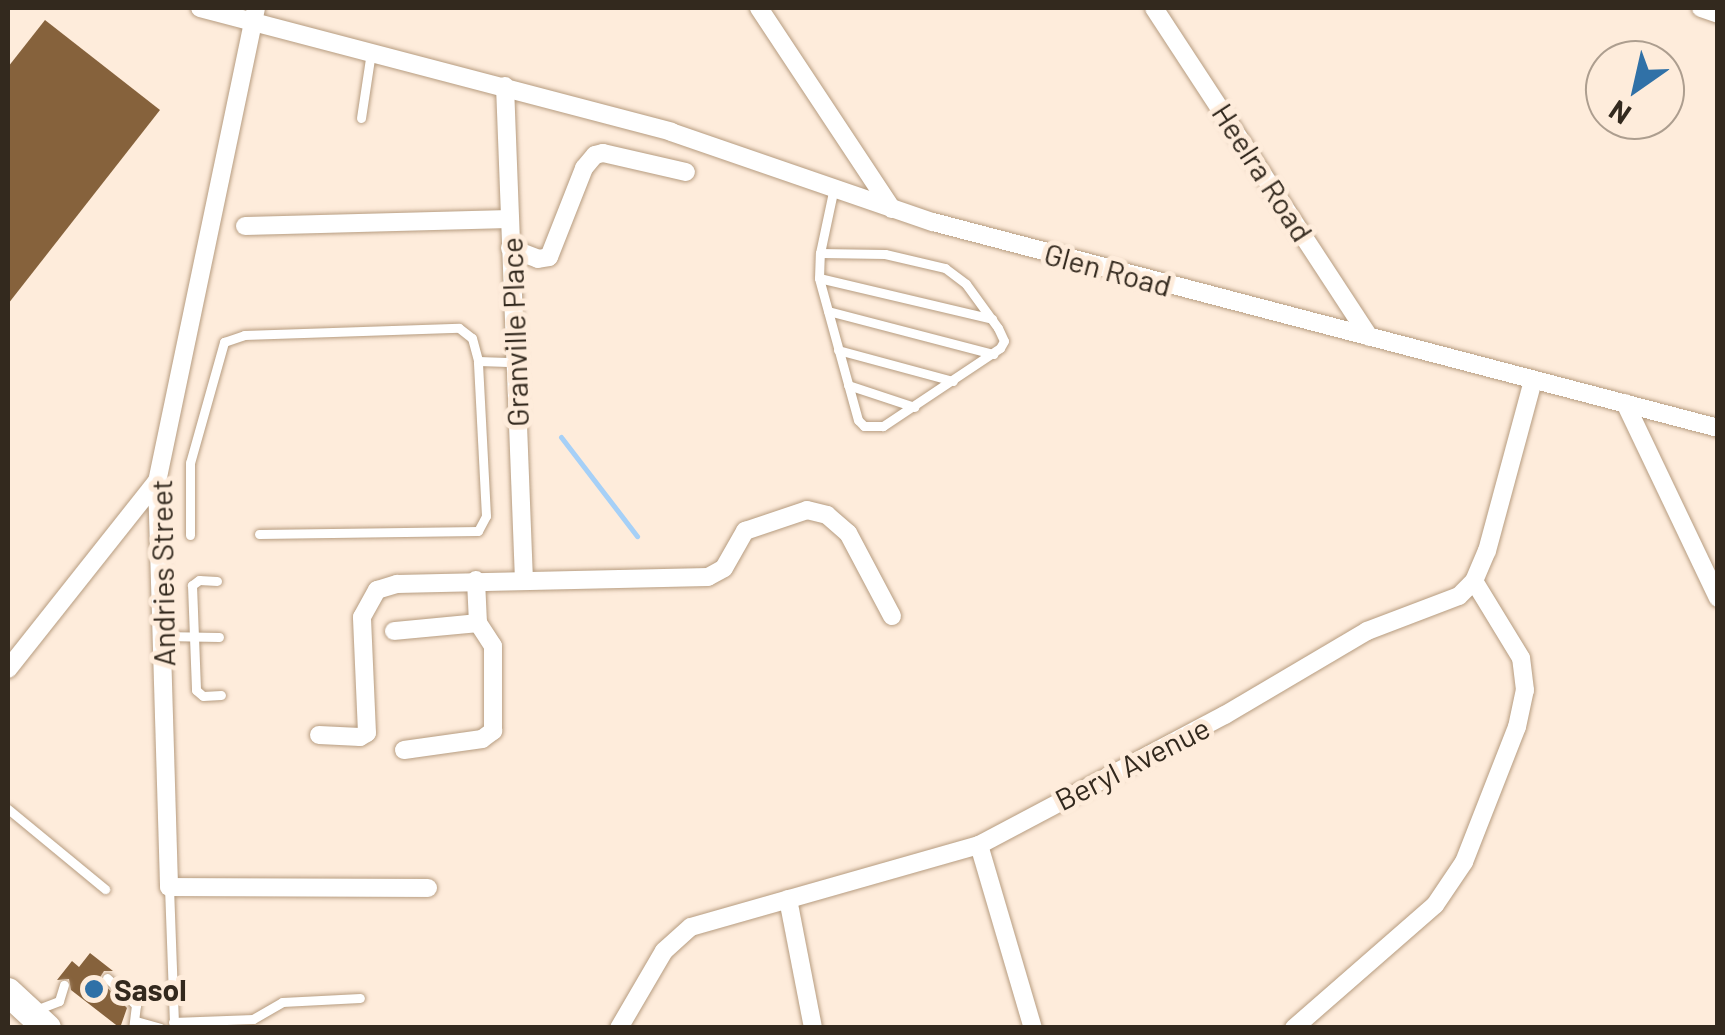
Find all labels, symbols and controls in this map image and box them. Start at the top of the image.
north arrow [1585,40,1685,140]
text: N [1602,94,1637,133]
street label: Heelra Road [1205,96,1321,248]
street label: Glen Road [1041,235,1175,303]
street label: Granville Place [493,237,535,427]
street label: Andries Street [142,479,182,667]
street label: Beryl Avenue [1049,709,1215,817]
place label: Sasol [114,971,187,1007]
marker: Sasol [83,978,105,1000]

